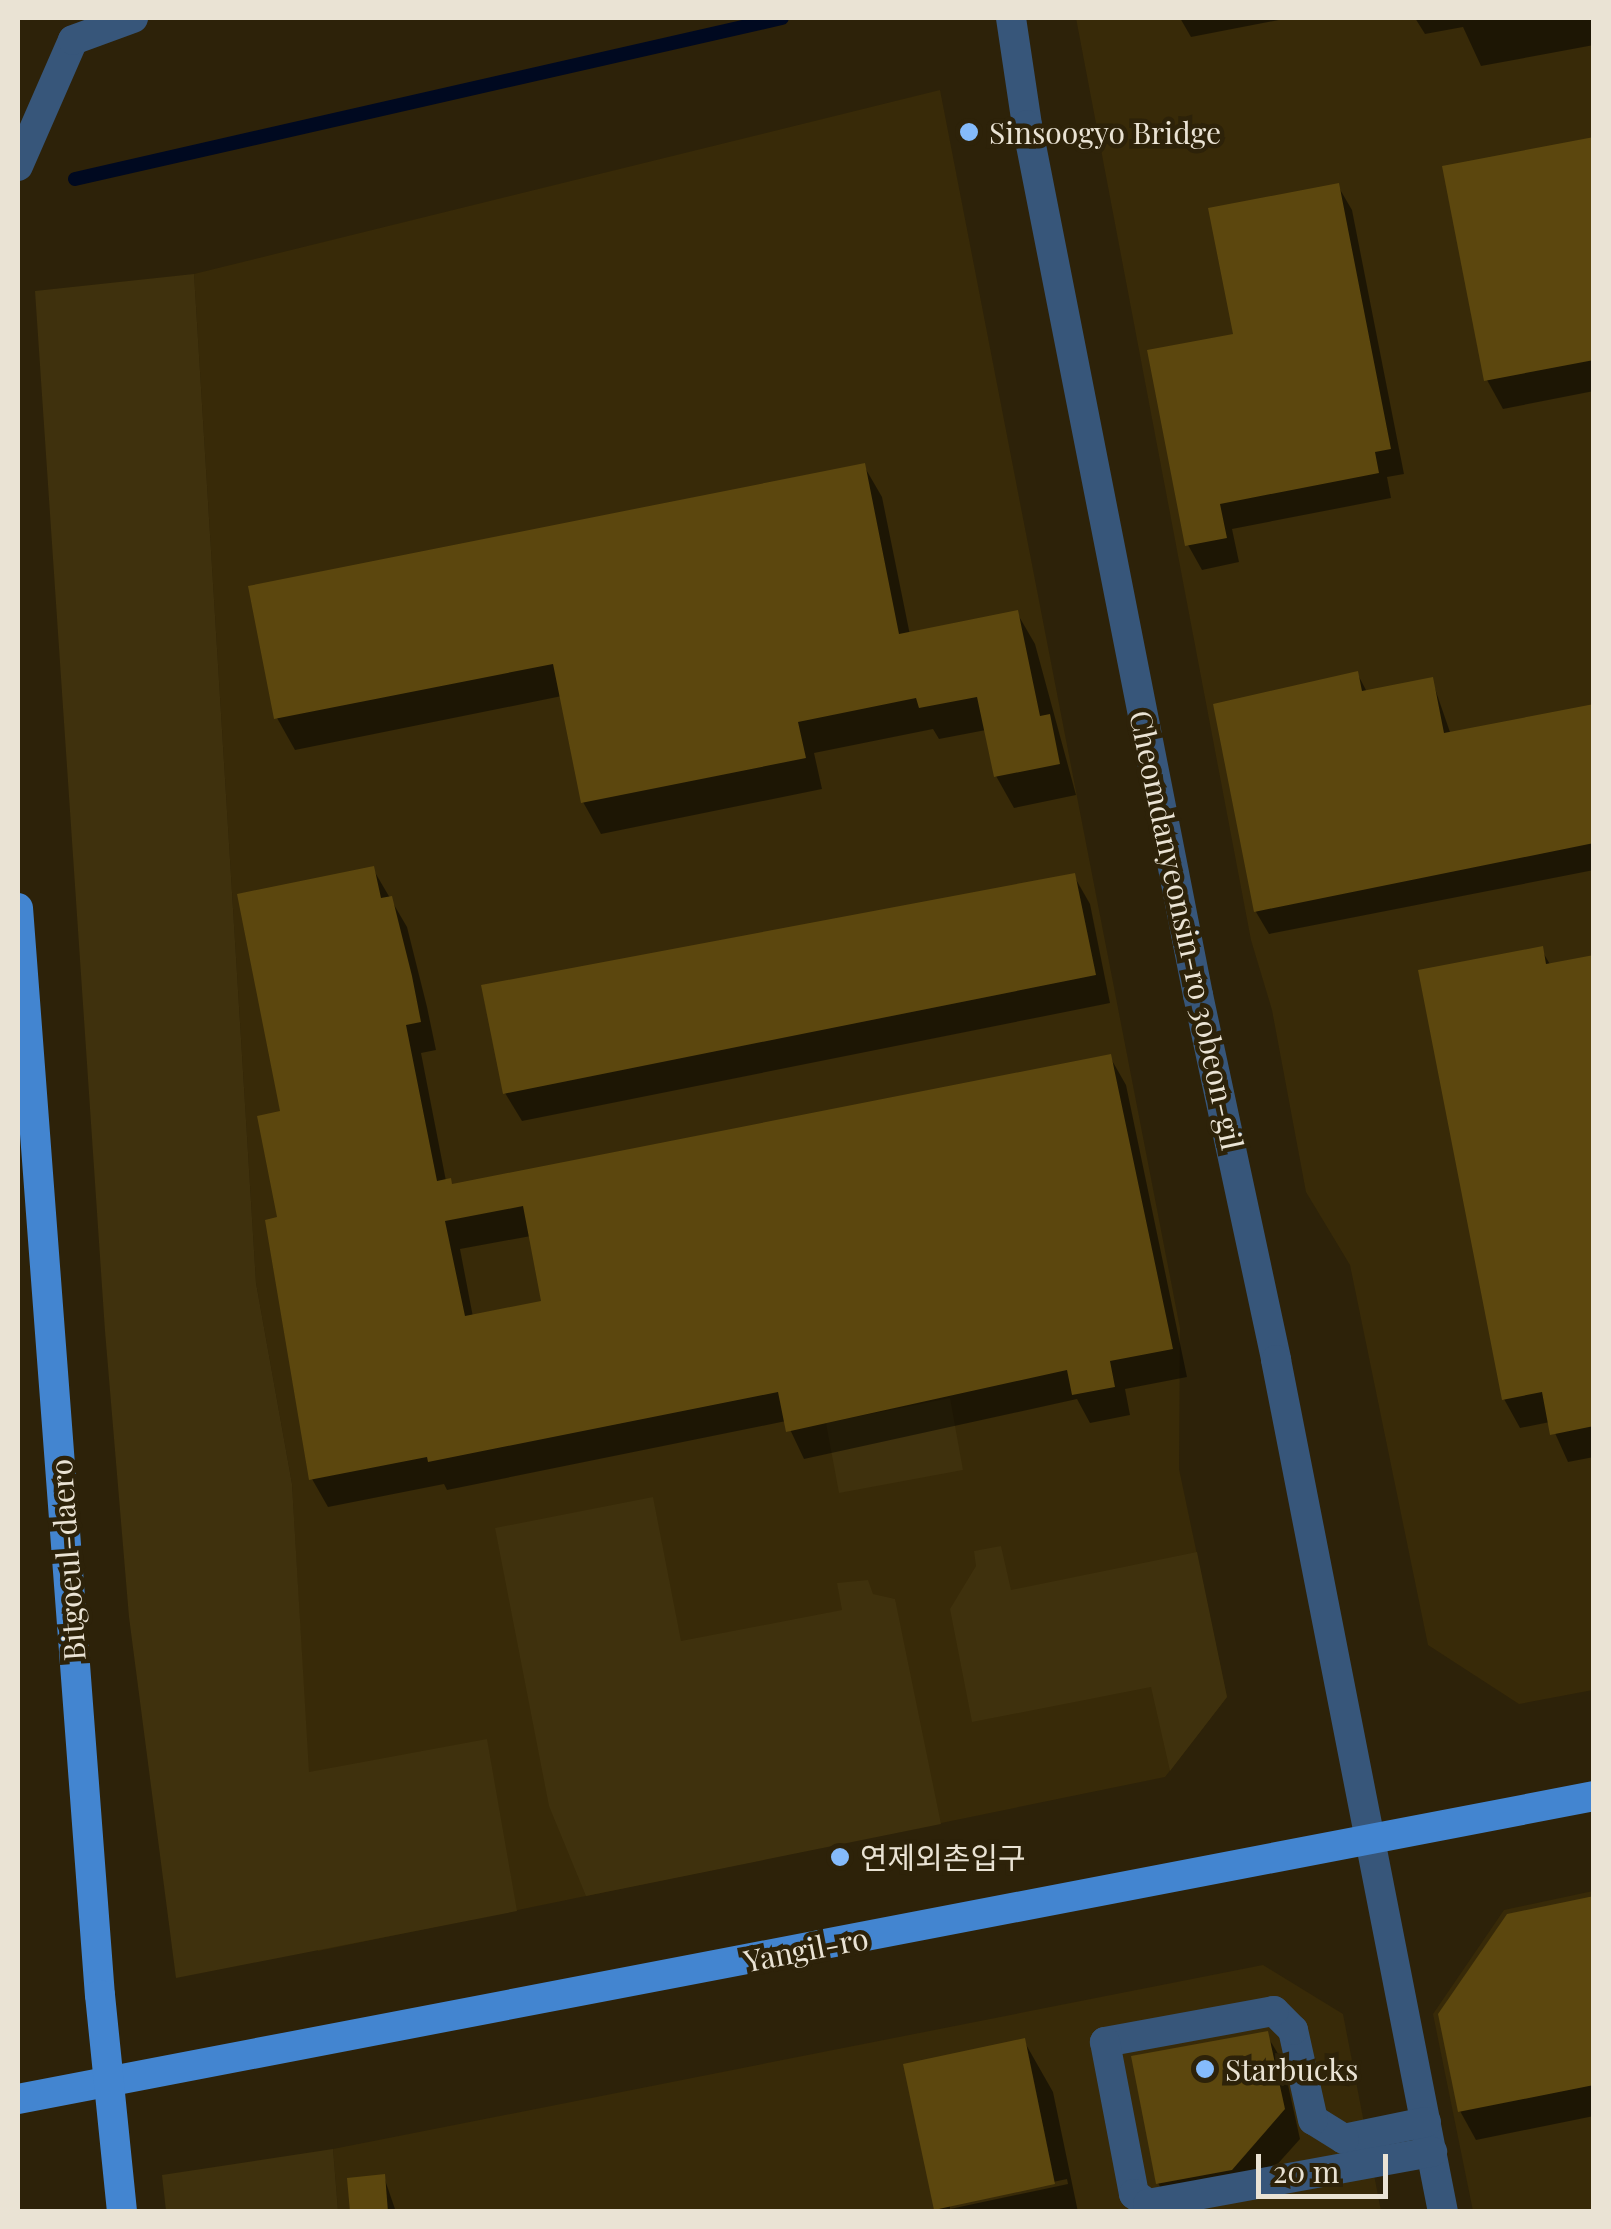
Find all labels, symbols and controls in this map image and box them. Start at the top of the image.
place label: Sinsoogyo Bridge [989,114,1221,150]
marker: Sinsoogyo Bridge [958,121,980,143]
street label: Cheomdanyeonsin-ro 30beon-gil [1123,707,1251,1153]
street label: Bitgoeul-daero [42,1458,92,1662]
place label: 연제외촌입구 [860,1839,1026,1875]
marker: 연제외촌입구 [829,1846,851,1868]
street label: Yangil-ro [741,1919,871,1979]
place label: Starbucks [1225,2051,1358,2087]
marker: Starbucks [1194,2058,1216,2080]
scale bar [1261,2134,1394,2196]
text: 20 m [1273,2151,1339,2191]

